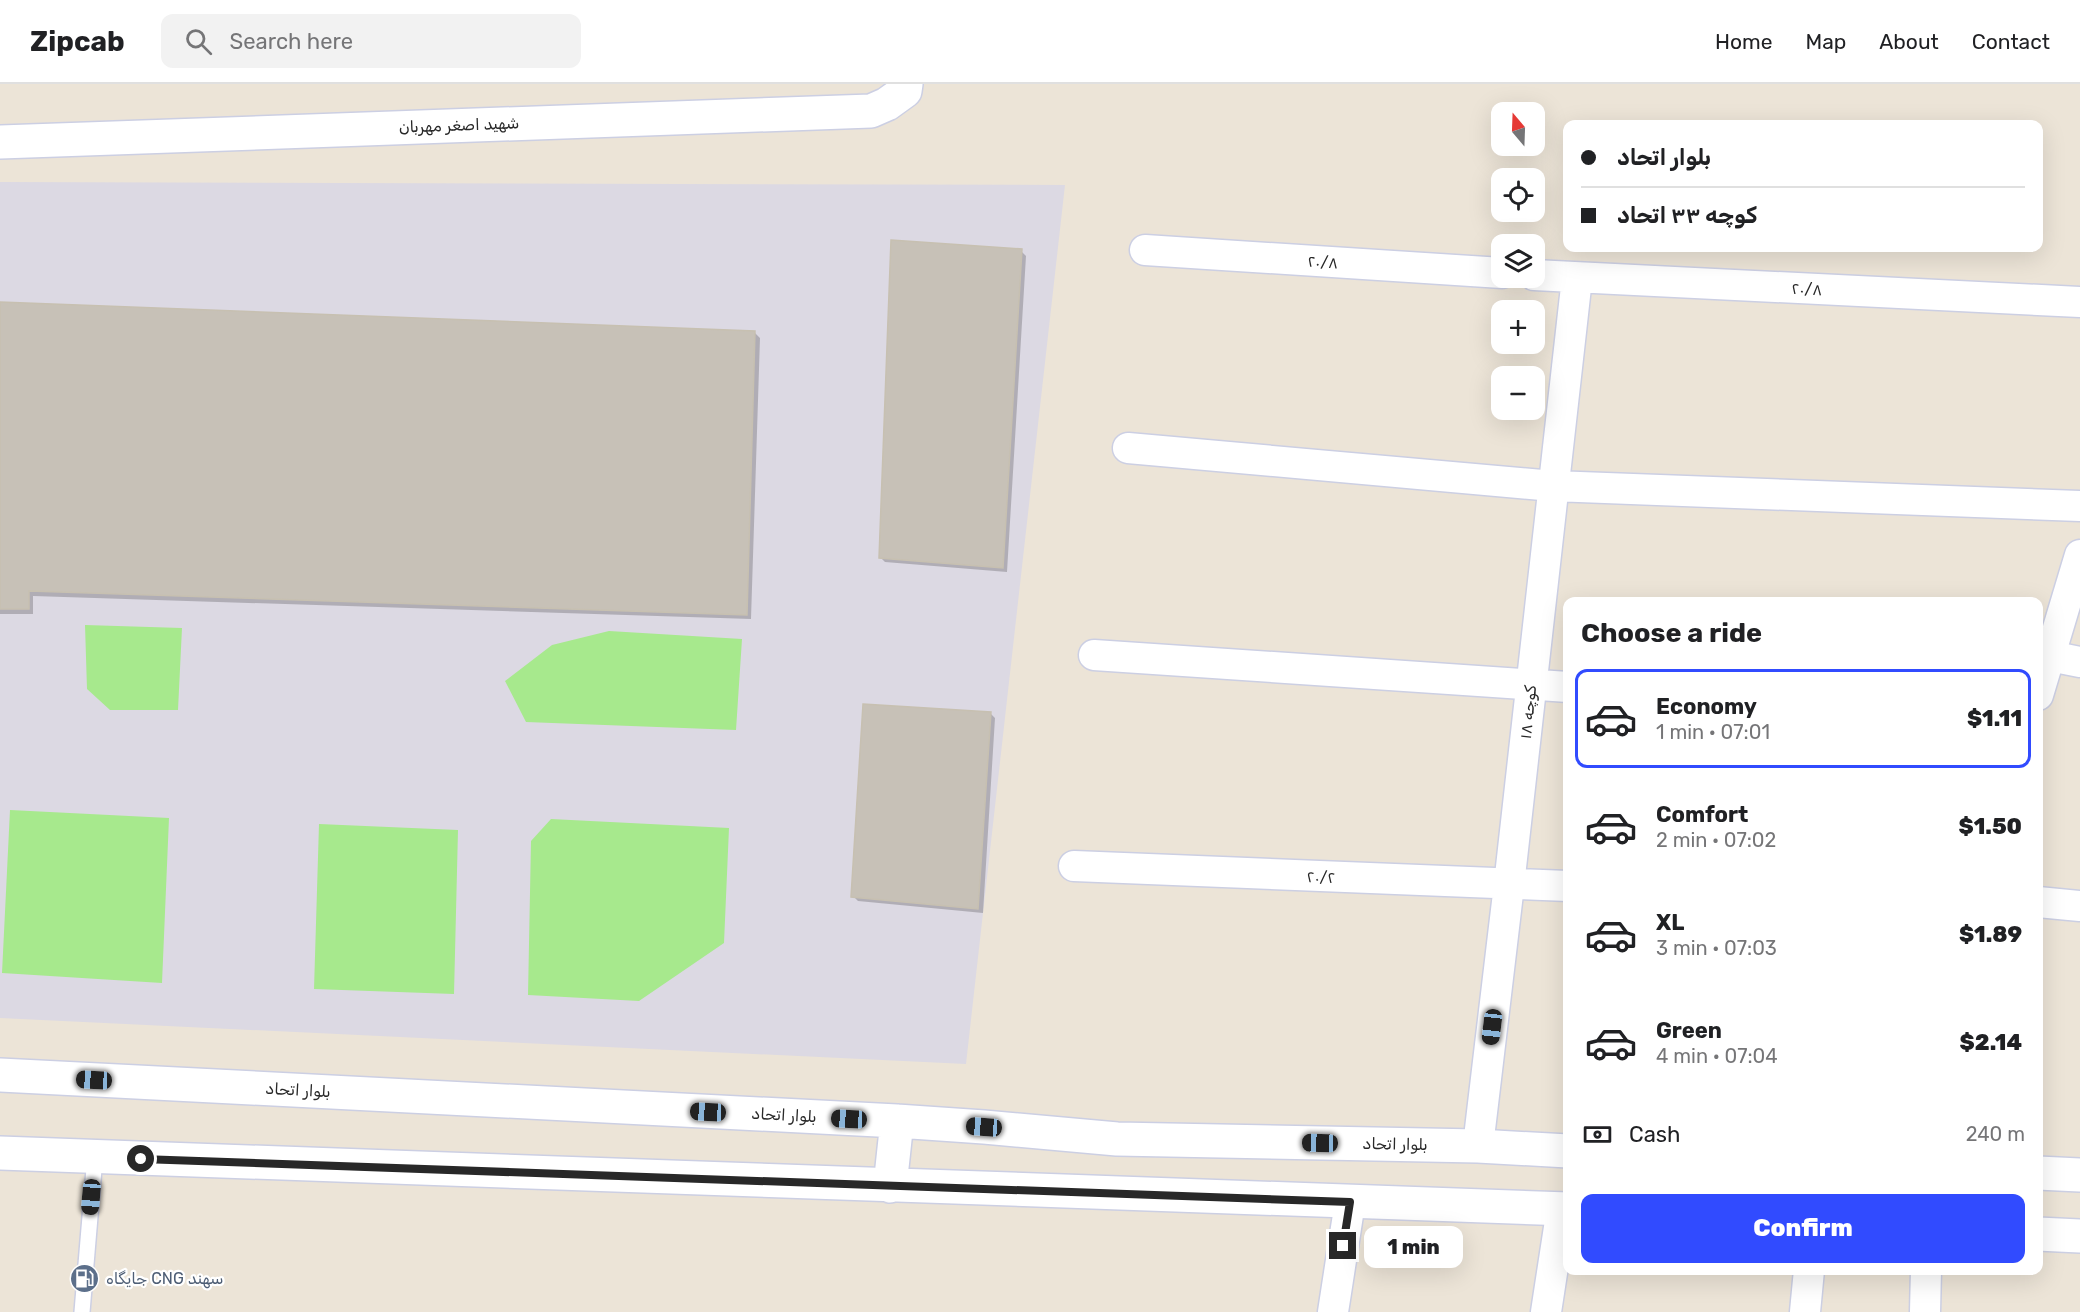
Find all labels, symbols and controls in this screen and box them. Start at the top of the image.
search box [161,14,581,68]
text: Zipcab [30,25,125,58]
icon: search [182,25,215,58]
text: Search here [230,28,353,55]
text: Home [1715,29,1772,54]
text: Map [1805,29,1846,54]
text: About [1879,29,1939,54]
text: Contact [1972,29,2050,54]
north arrow [1491,102,1545,156]
map controls [1491,102,1545,420]
street label: شهید اصغر مهربان [398,113,520,138]
text: بلوار اتحاد [1617,144,1711,171]
button: locate [1491,168,1545,222]
text: کوچه ۳۳ اتحاد [1617,202,1757,229]
button: layers [1491,234,1545,288]
street label: ۲۰/۸ [1307,251,1339,273]
street label: ۲۰/۸ [1791,279,1823,299]
button: + [1491,300,1545,354]
button: − [1491,366,1545,420]
text: Choose a ride [1581,617,1762,649]
street label: کوچه ۱۸ [1516,683,1541,740]
icon: car [1584,692,1638,746]
text: Economy [1656,693,1757,720]
text: $1.11 [1967,705,2022,732]
text: 1 min · 07:01 [1656,720,1770,744]
icon: car [1584,800,1638,854]
text: Comfort [1656,801,1748,828]
text: $1.50 [1959,813,2022,840]
text: 2 min · 07:02 [1656,828,1776,852]
street label: ۲۰/۲ [1306,867,1336,887]
icon: car [1584,908,1638,962]
text: XL [1656,909,1684,936]
text: $1.89 [1959,921,2022,948]
text: 3 min · 07:03 [1656,936,1777,960]
car [1481,1008,1503,1046]
icon: car [1584,1016,1638,1070]
text: Green [1656,1017,1722,1044]
text: $2.14 [1960,1029,2022,1056]
text: 4 min · 07:04 [1656,1044,1778,1068]
car [76,1070,112,1090]
street label: بلوار اتحاد [265,1079,331,1102]
car [690,1102,726,1122]
street label: بلوار اتحاد [751,1104,817,1127]
car [831,1109,867,1129]
car [965,1117,1003,1137]
icon: cash [1581,1118,1614,1151]
text: Cash [1629,1121,1680,1148]
text: 240 m [1966,1122,2025,1146]
car [1302,1134,1338,1152]
street label: بلوار اتحاد [1362,1134,1428,1155]
route start [127,1145,154,1172]
car [80,1178,102,1216]
button: Confirm [1581,1194,2025,1263]
callout: 1 min [1364,1225,1463,1267]
route end [1329,1232,1356,1259]
text: 1 min [1387,1235,1440,1259]
fuel station icon: جایگاه CNG سهند [69,1262,101,1294]
place label: جایگاه CNG سهند [106,1269,223,1289]

